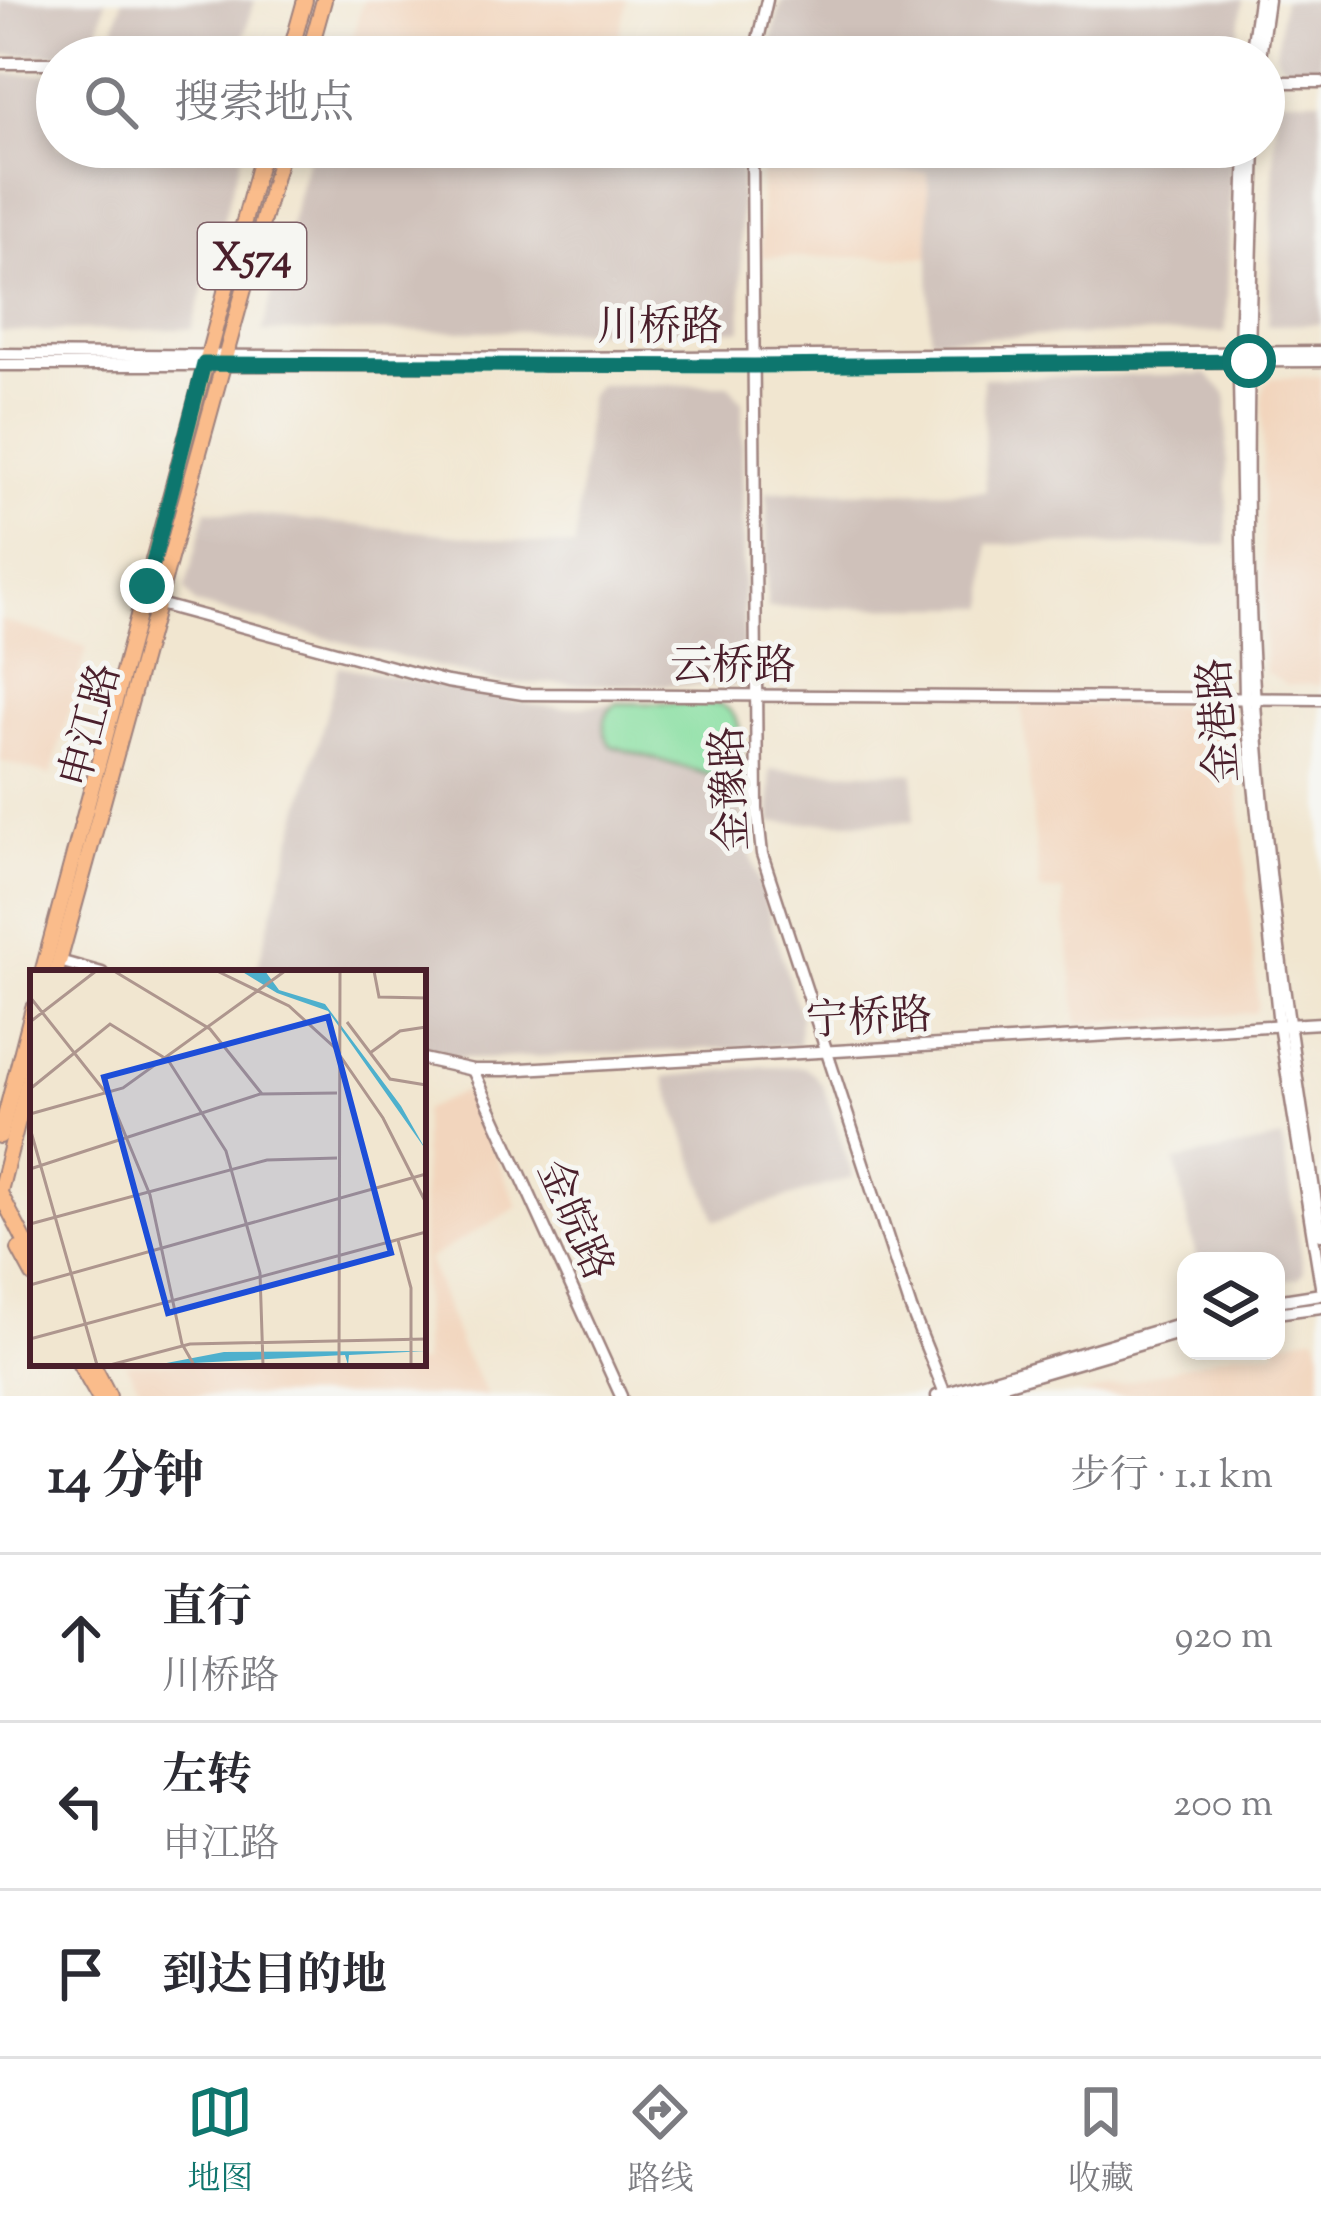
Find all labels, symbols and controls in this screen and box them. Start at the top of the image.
search box [36,36,1285,168]
icon: search [78,69,144,135]
text: 搜索地点 [174,74,354,139]
road number: X574 [198,223,306,289]
street label: 川桥路 [597,300,723,360]
route start [1222,334,1276,388]
route end [120,559,174,613]
street label: 云桥路 [670,639,796,699]
street label: 金港路 [1188,656,1256,786]
street label: 申江路 [48,658,138,795]
street label: 金豫路 [700,724,766,853]
inset map [30,970,426,1366]
street label: 宁桥路 [805,988,934,1054]
street label: 金皖路 [519,1151,625,1291]
map controls [1177,1252,1285,1360]
button: layers [1177,1252,1285,1360]
text: 14 分钟 [48,1443,204,1516]
text: 步行 · 1.1 km [1070,1450,1273,1506]
text: 直行 [162,1578,252,1643]
icon: ahead [48,1605,114,1671]
text: 920 m [1175,1610,1273,1666]
text: 川桥路 [162,1651,279,1707]
text: 左转 [162,1746,252,1811]
icon: left [48,1773,114,1839]
text: 200 m [1173,1778,1273,1834]
text: 申江路 [162,1819,279,1875]
icon: arrive [48,1941,114,2007]
text: 到达目的地 [162,1946,387,2011]
tab: 地图 [187,2079,253,2205]
tab: 路线 [627,2079,693,2205]
tab: 收藏 [1068,2079,1134,2205]

